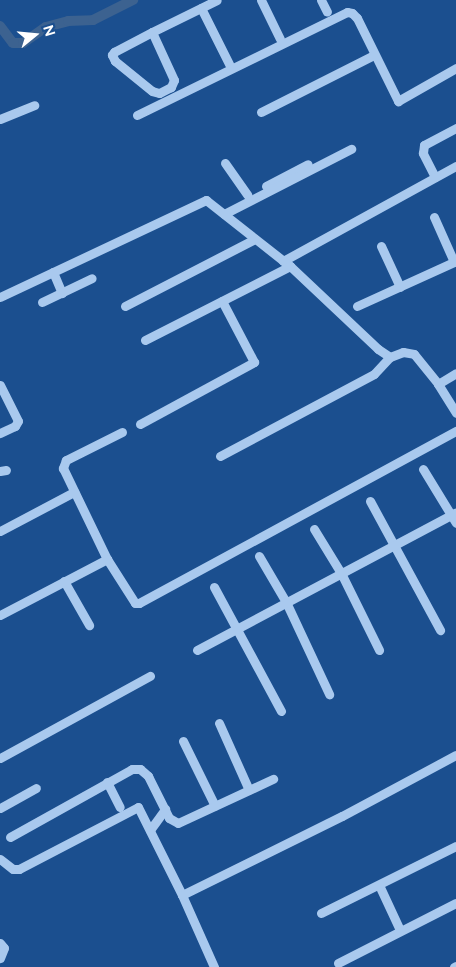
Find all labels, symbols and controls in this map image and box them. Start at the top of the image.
north arrow [10,10,60,60]
text: N [40,23,59,38]

